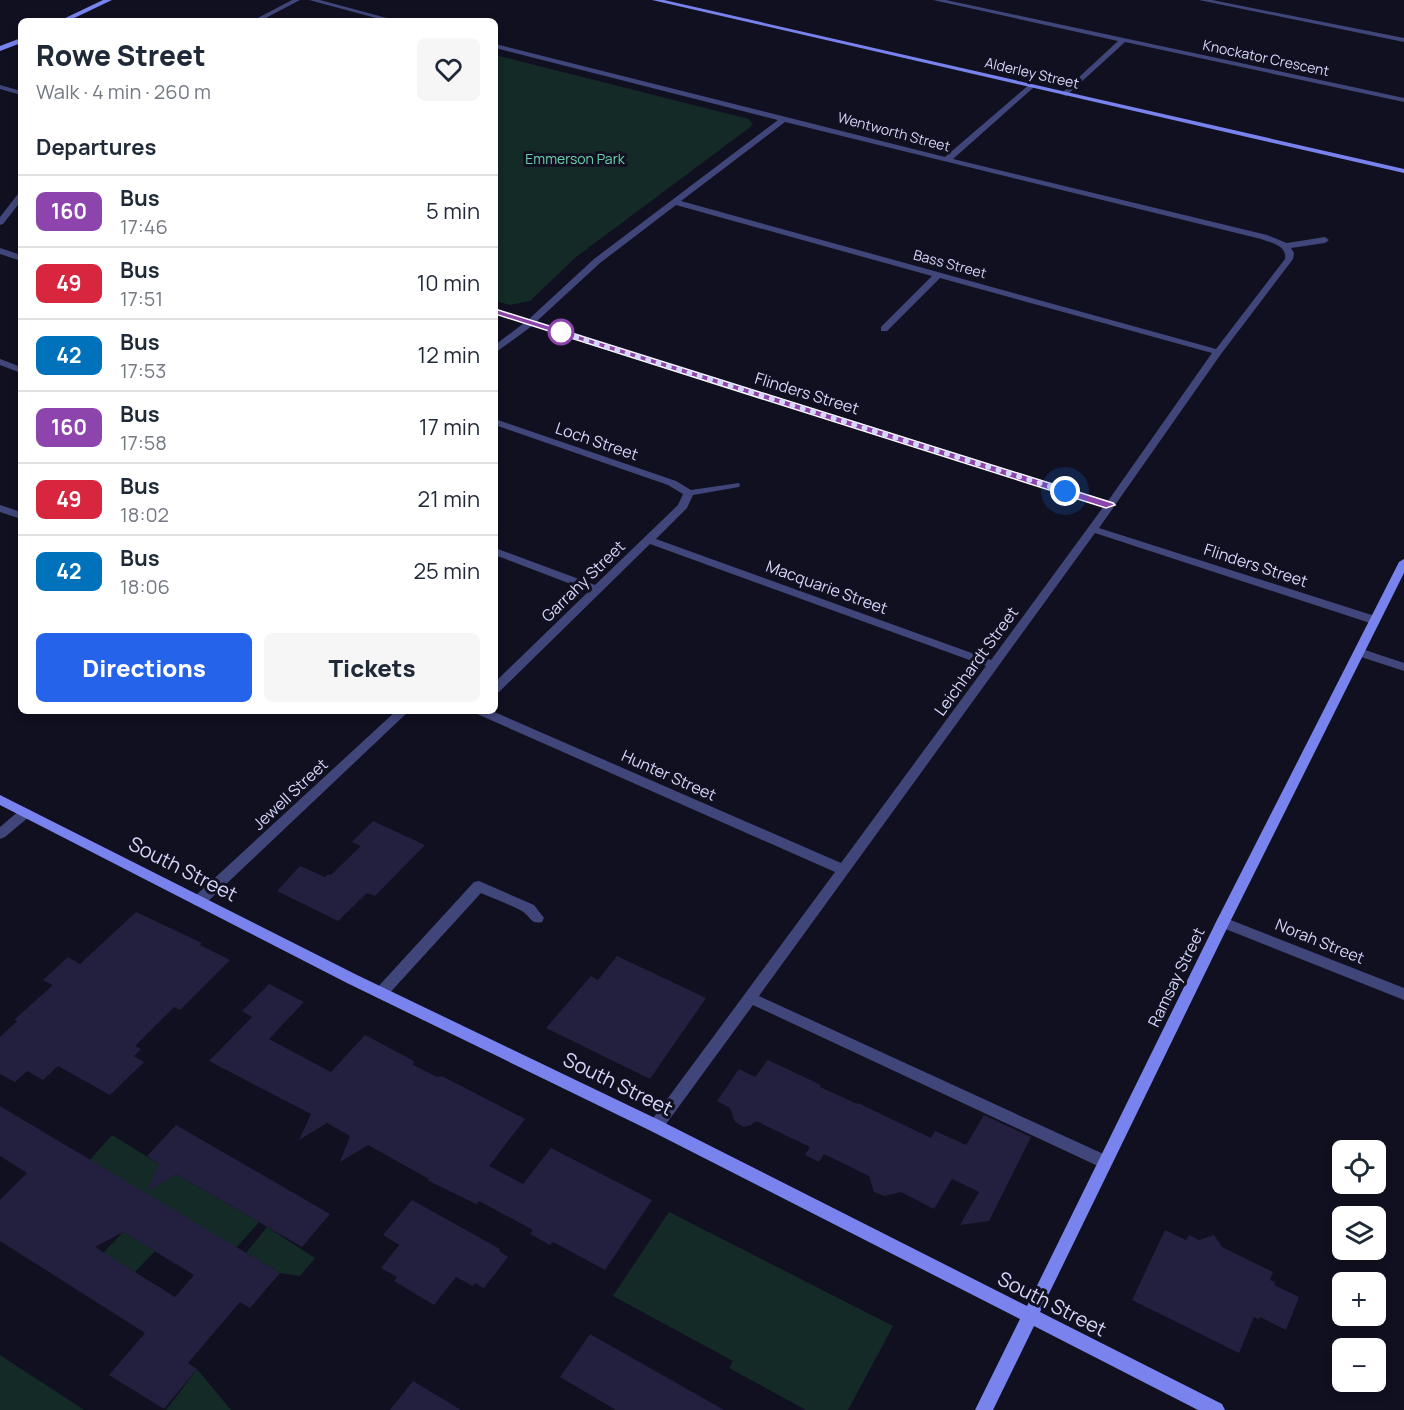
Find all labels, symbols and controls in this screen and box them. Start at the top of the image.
street label: Knockator Crescent [1201,35,1331,80]
text: Rowe Street [36,36,206,74]
button: heart [417,38,480,101]
street label: Alderley Street [983,52,1082,93]
text: Walk · 4 min · 260 m [36,78,211,105]
street label: Wentworth Street [836,107,953,156]
text: Departures [36,132,156,162]
park label: Emmerson Park [525,149,626,168]
text: Bus [120,183,160,213]
text: 5 min [426,196,480,226]
text: 160 [51,197,87,225]
text: 17:46 [120,213,168,240]
street label: Bass Street [911,245,989,282]
text: Bus [120,255,160,285]
text: 10 min [417,268,480,298]
text: 49 [56,269,82,297]
text: 17:51 [120,285,163,312]
unlabelled marker [548,319,574,345]
text: Bus [120,327,160,357]
text: 12 min [418,340,480,370]
text: 42 [56,341,82,369]
text: 17:53 [120,357,166,384]
street label: Flinders Street [752,367,862,419]
text: Bus [120,399,160,429]
text: 17 min [419,412,480,442]
text: 160 [51,413,87,441]
street label: Loch Street [553,417,641,465]
text: 17:58 [120,429,167,456]
text: Bus [120,471,160,501]
your location [1050,476,1080,506]
text: 21 min [418,484,480,514]
text: 49 [56,485,82,513]
text: 18:02 [120,501,169,528]
street label: Garrahy Street [536,535,630,627]
street label: Flinders Street [1201,538,1311,592]
text: Bus [120,543,160,573]
street label: Macquarie Street [763,555,891,619]
text: 25 min [413,556,480,586]
text: 42 [56,557,82,585]
text: 18:06 [120,573,170,600]
street label: Leichhardt Street [929,602,1023,720]
button: Directions [36,633,252,702]
button: Tickets [264,633,480,702]
street label: Hunter Street [618,744,720,806]
street label: Jewell Street [248,753,332,835]
street label: South Street [124,830,242,908]
street label: Norah Street [1272,913,1368,969]
street label: Ramsay Street [1142,924,1210,1030]
street label: South Street [559,1045,677,1122]
map controls [1332,1140,1386,1392]
button: locate [1332,1140,1386,1194]
button: layers [1332,1206,1386,1260]
street label: South Street [993,1265,1111,1343]
button: + [1332,1272,1386,1326]
button: − [1332,1338,1386,1392]

